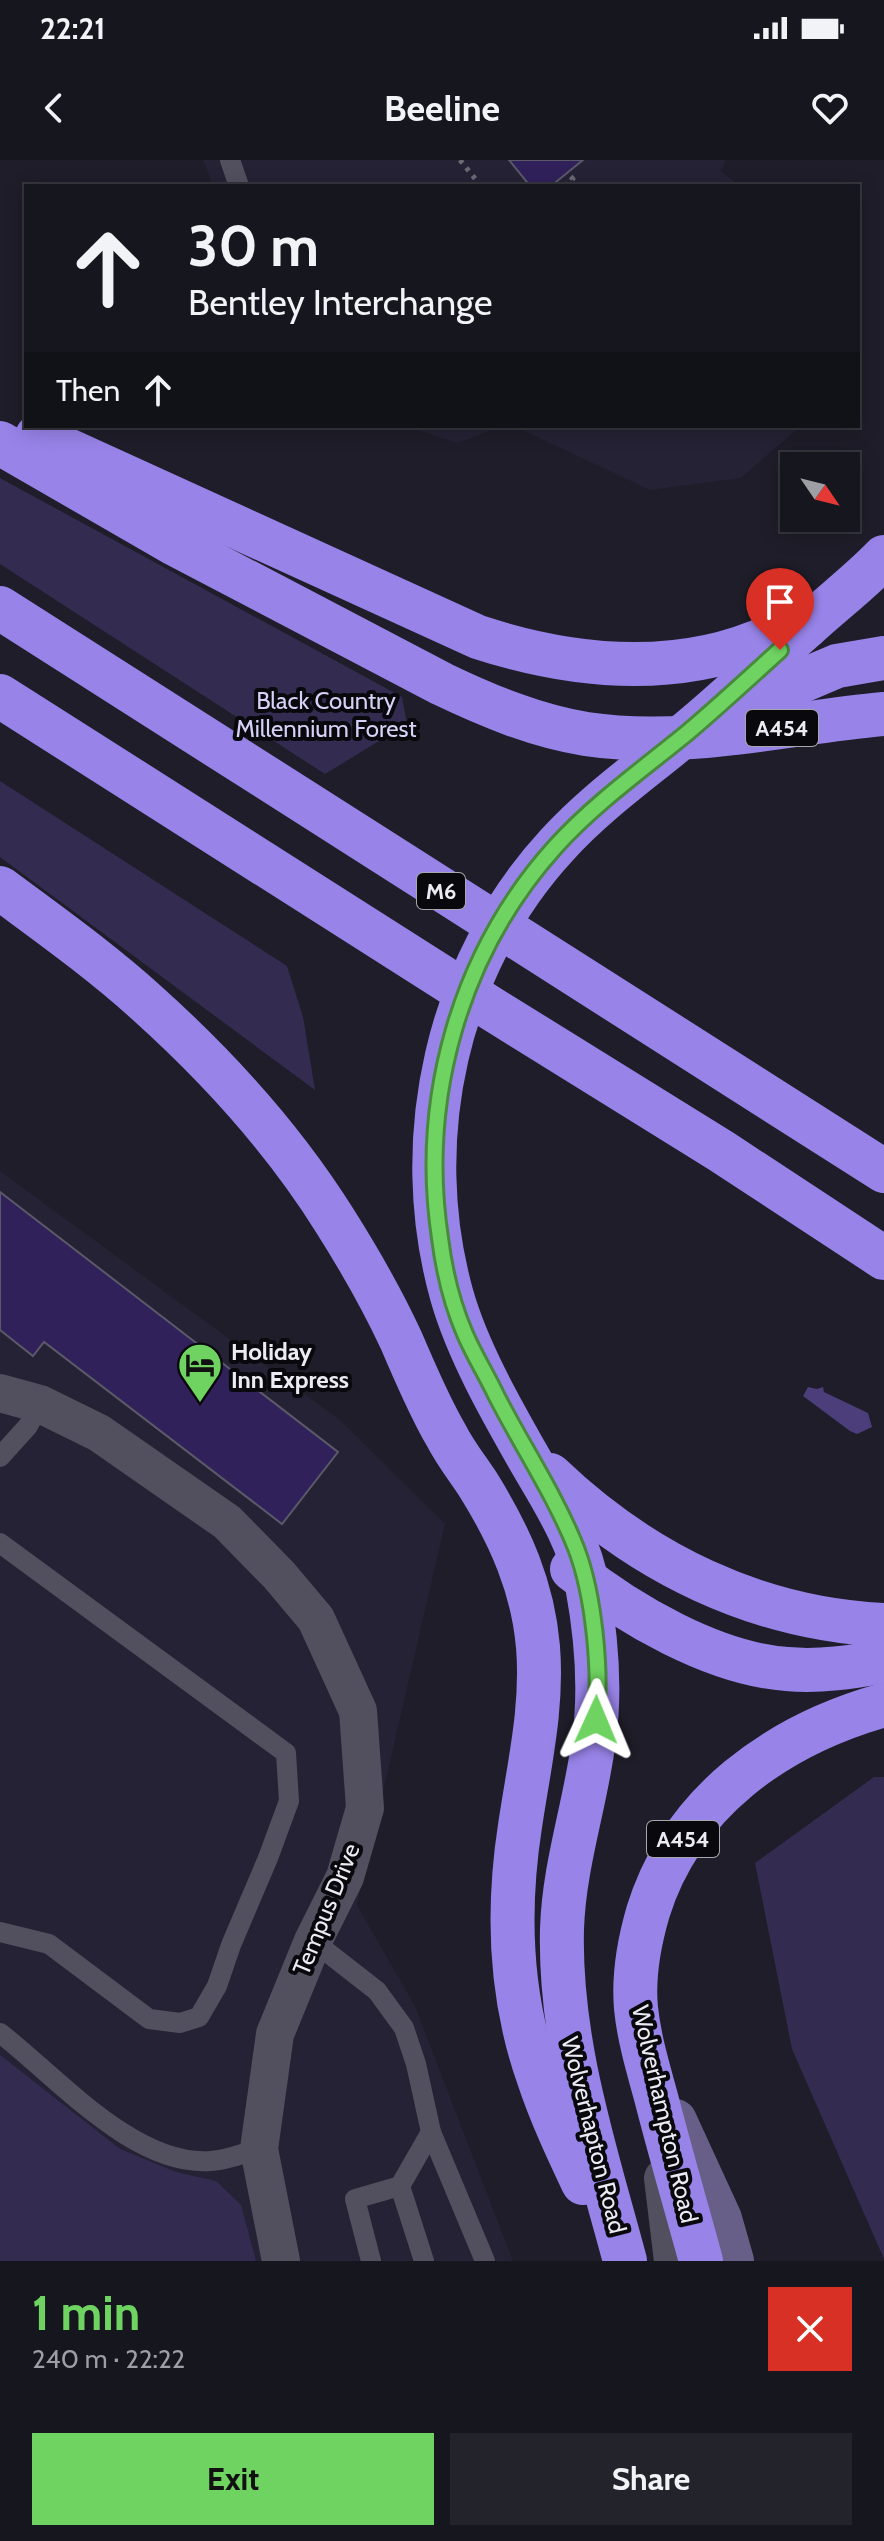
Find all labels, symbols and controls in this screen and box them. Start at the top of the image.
text: 22:21 [40,10,105,47]
icon: back [32,86,76,130]
text: Beeline [384,86,500,130]
icon: heart [808,86,852,130]
text: 30 m [188,212,319,280]
icon: ahead [56,216,160,320]
text: Bentley Interchange [188,280,492,324]
icon: ahead [136,368,180,412]
text: Then [56,372,120,409]
north arrow [780,452,860,532]
map controls [780,452,860,532]
pin [746,568,814,650]
icon: arrive [758,580,802,624]
park label: Black Country Millennium Forest [235,686,417,743]
road number: A454 [746,710,818,746]
road number: M6 [417,873,465,909]
place label: Holiday Inn Express [231,1337,349,1394]
hotel icon: Holiday Inn Express [176,1341,224,1404]
position arrow [554,1678,638,1762]
road number: A454 [647,1821,719,1857]
street label: Tempus Drive [286,1839,366,1979]
street label: Wolverhampton Road [626,2002,704,2226]
street label: Wolverhapton Road [556,2034,632,2236]
text: 1 min [32,2284,140,2342]
button: close [768,2287,852,2371]
text: 240 m · 22:22 [32,2343,185,2375]
button: Exit [32,2433,434,2525]
button: Share [450,2433,852,2525]

